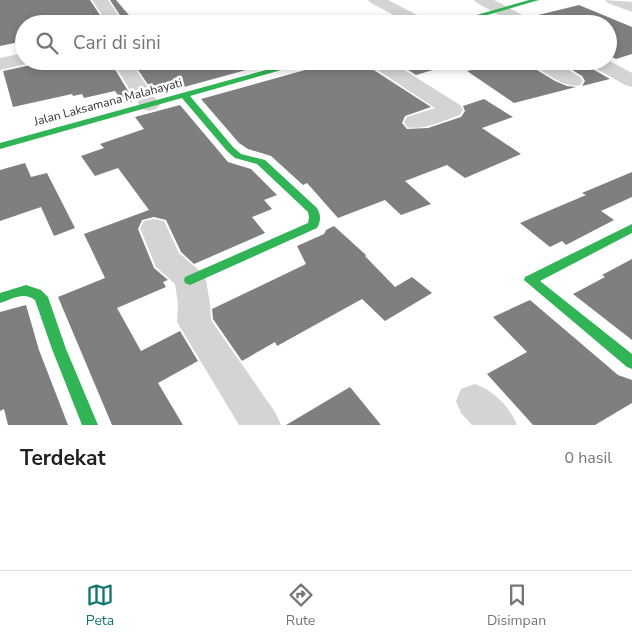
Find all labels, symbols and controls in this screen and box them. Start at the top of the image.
search box [15,15,617,70]
icon: search [33,29,61,57]
text: Cari di sini [73,30,161,56]
street label: Jalan Laksamana Malahayati [31,74,184,130]
text: Terdekat [20,444,106,472]
text: 0 hasil [565,447,612,469]
tab: Peta [86,581,114,630]
tab: Rute [286,581,315,630]
tab: Disimpan [487,581,546,630]

